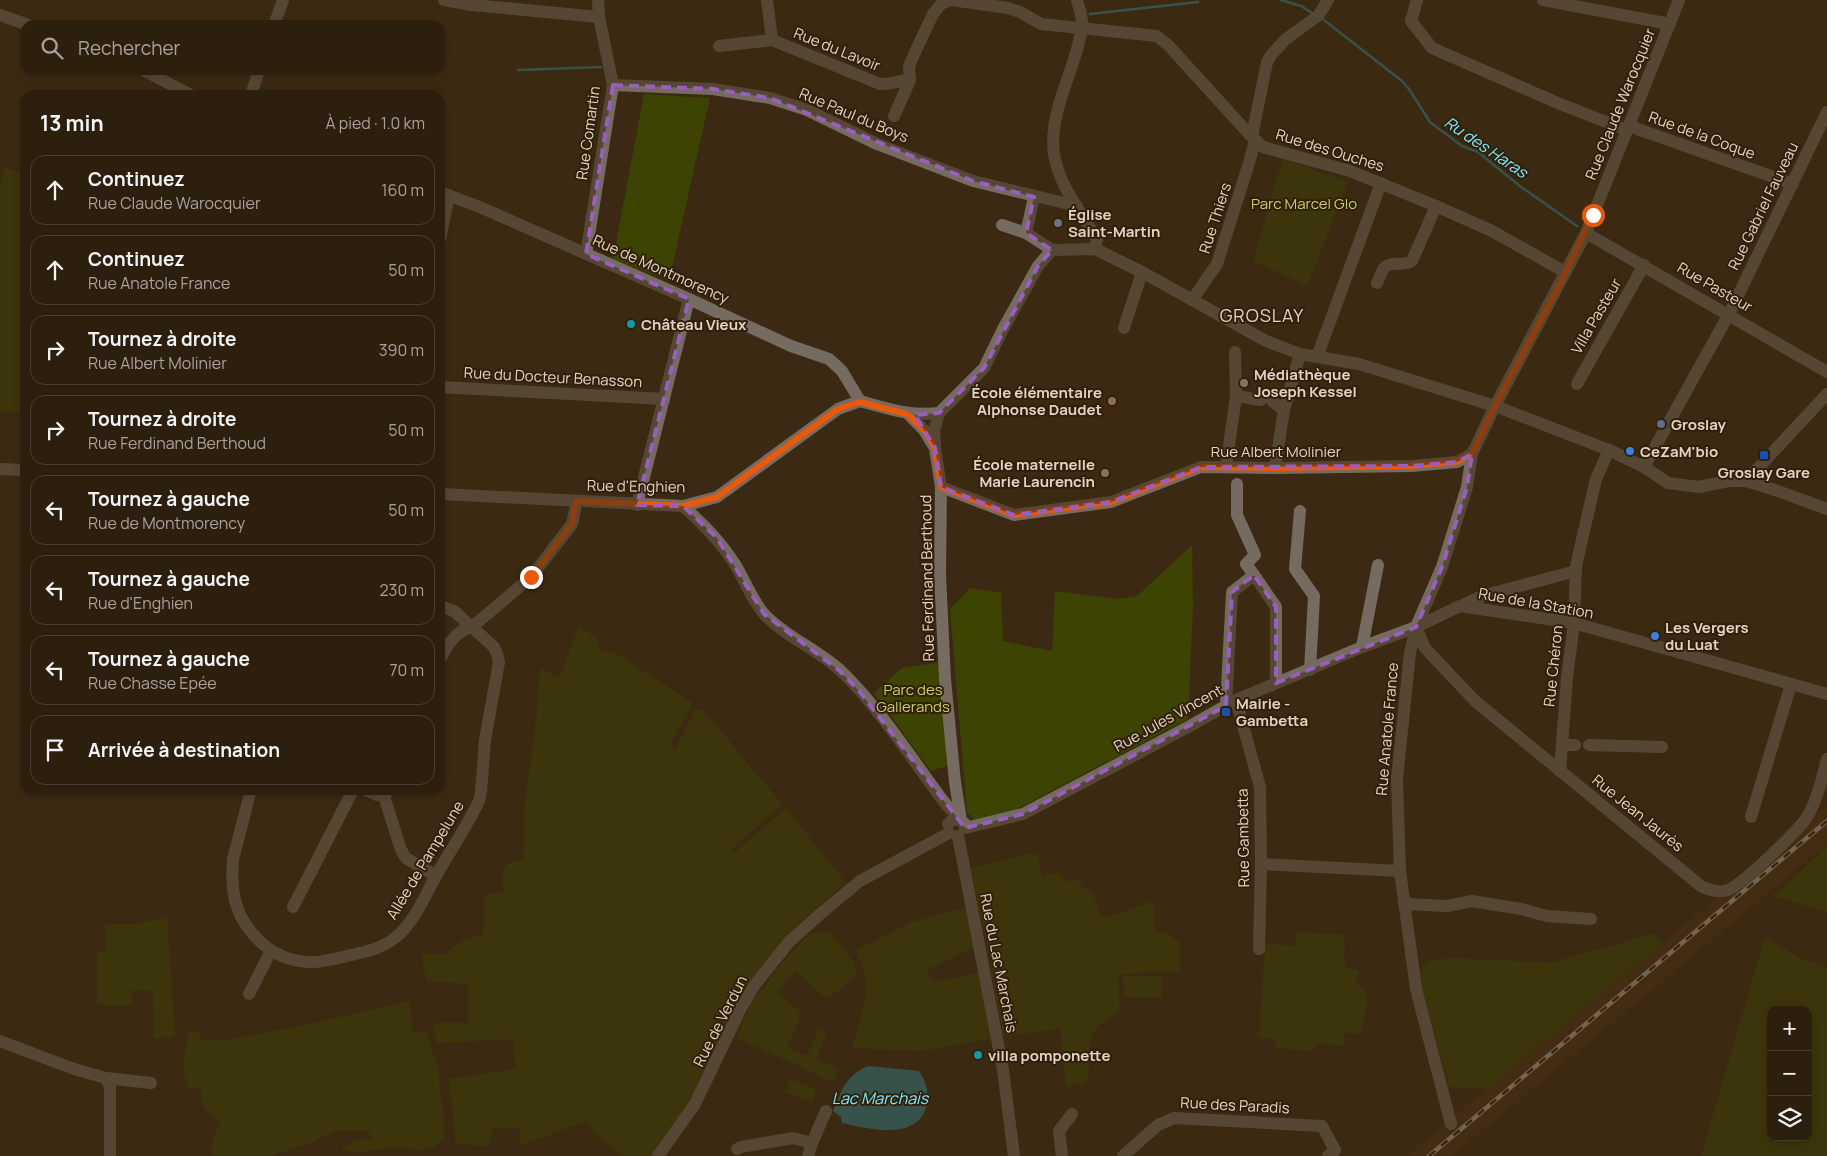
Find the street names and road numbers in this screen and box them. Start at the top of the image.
street label: Rue du Lavoir [791,22,884,76]
street label: Rue Claude Warocquier [1580,24,1660,183]
street label: Rue Paul du Boys [796,82,912,148]
street label: Rue Comartin [571,85,605,181]
street label: Rue de la Coque [1646,106,1758,164]
street label: Rue des Ouches [1273,124,1387,176]
street label: Rue Gabriel Fauveau [1723,139,1803,273]
street label: Rue Thiers [1194,180,1236,256]
street label: Rue de Montmorency [589,229,733,309]
street label: Rue Pasteur [1673,257,1757,317]
street label: Villa Pasteur [1566,274,1626,358]
street label: Rue du Docteur Benasson [463,362,643,392]
street label: Rue Albert Molinier [1211,441,1342,462]
street label: Rue d'Enghien [587,475,685,497]
street label: Rue Ferdinand Berthoud [915,494,939,662]
street label: Rue de la Station [1477,583,1595,623]
street label: Rue Chéron [1538,624,1568,708]
street label: Rue Anatole France [1371,661,1403,796]
street label: Rue Jules Vincent [1110,679,1226,757]
street label: Rue Jean Jaurès [1588,770,1688,857]
street label: Rue Gambetta [1232,788,1254,888]
street label: Allée de Pampelune [381,796,469,923]
street label: Rue du Lac Marchais [975,892,1023,1034]
street label: Rue de Verdun [688,972,752,1070]
street label: Rue des Paradis [1180,1092,1290,1118]

